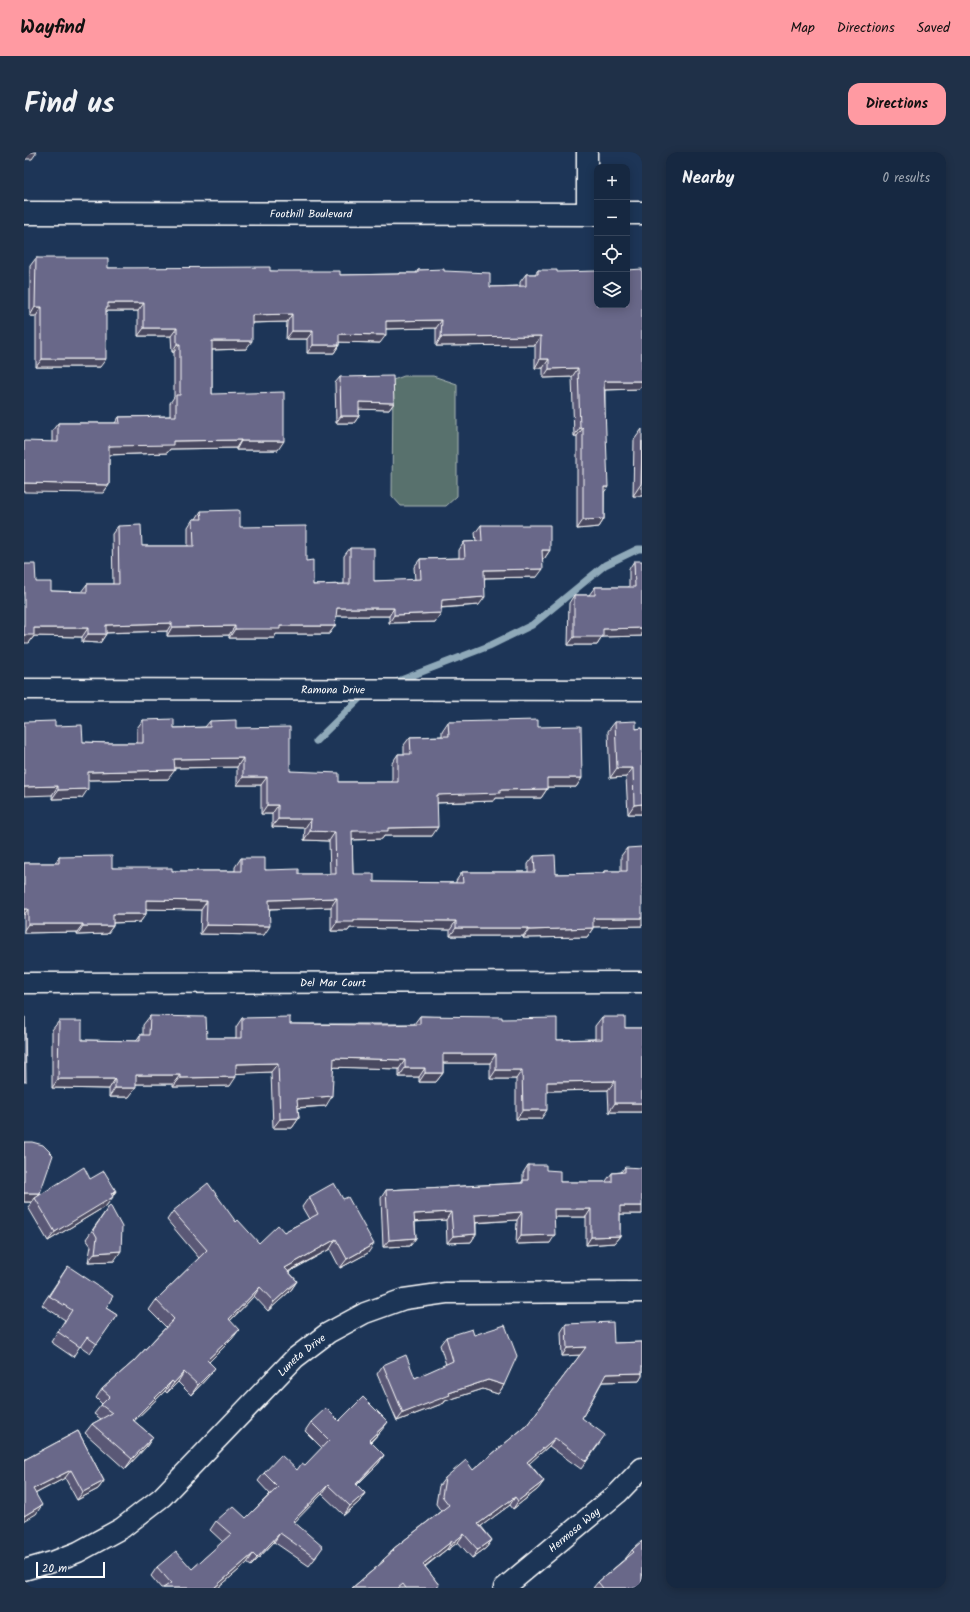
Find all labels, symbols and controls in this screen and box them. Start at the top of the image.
text: Wayfind [20,13,85,43]
text: Map [790,17,815,39]
text: Directions [837,17,895,39]
text: Saved [917,17,950,39]
text: Find us [24,82,115,127]
button: Directions [848,83,946,125]
map controls [594,164,630,308]
button: + [594,164,630,200]
text: Nearby [682,165,734,192]
text: 0 results [883,168,930,189]
button: − [594,200,630,236]
street label: Foothill Boulevard [270,205,353,224]
button: locate [594,236,630,272]
button: layers [594,272,630,308]
street label: Ramona Drive [301,681,365,700]
street label: Del Mar Court [300,974,367,993]
street label: Luneta Drive [274,1330,330,1381]
street label: Hermosa Way [545,1503,605,1558]
scale bar [36,1560,105,1579]
text: 20 m [42,1560,67,1578]

